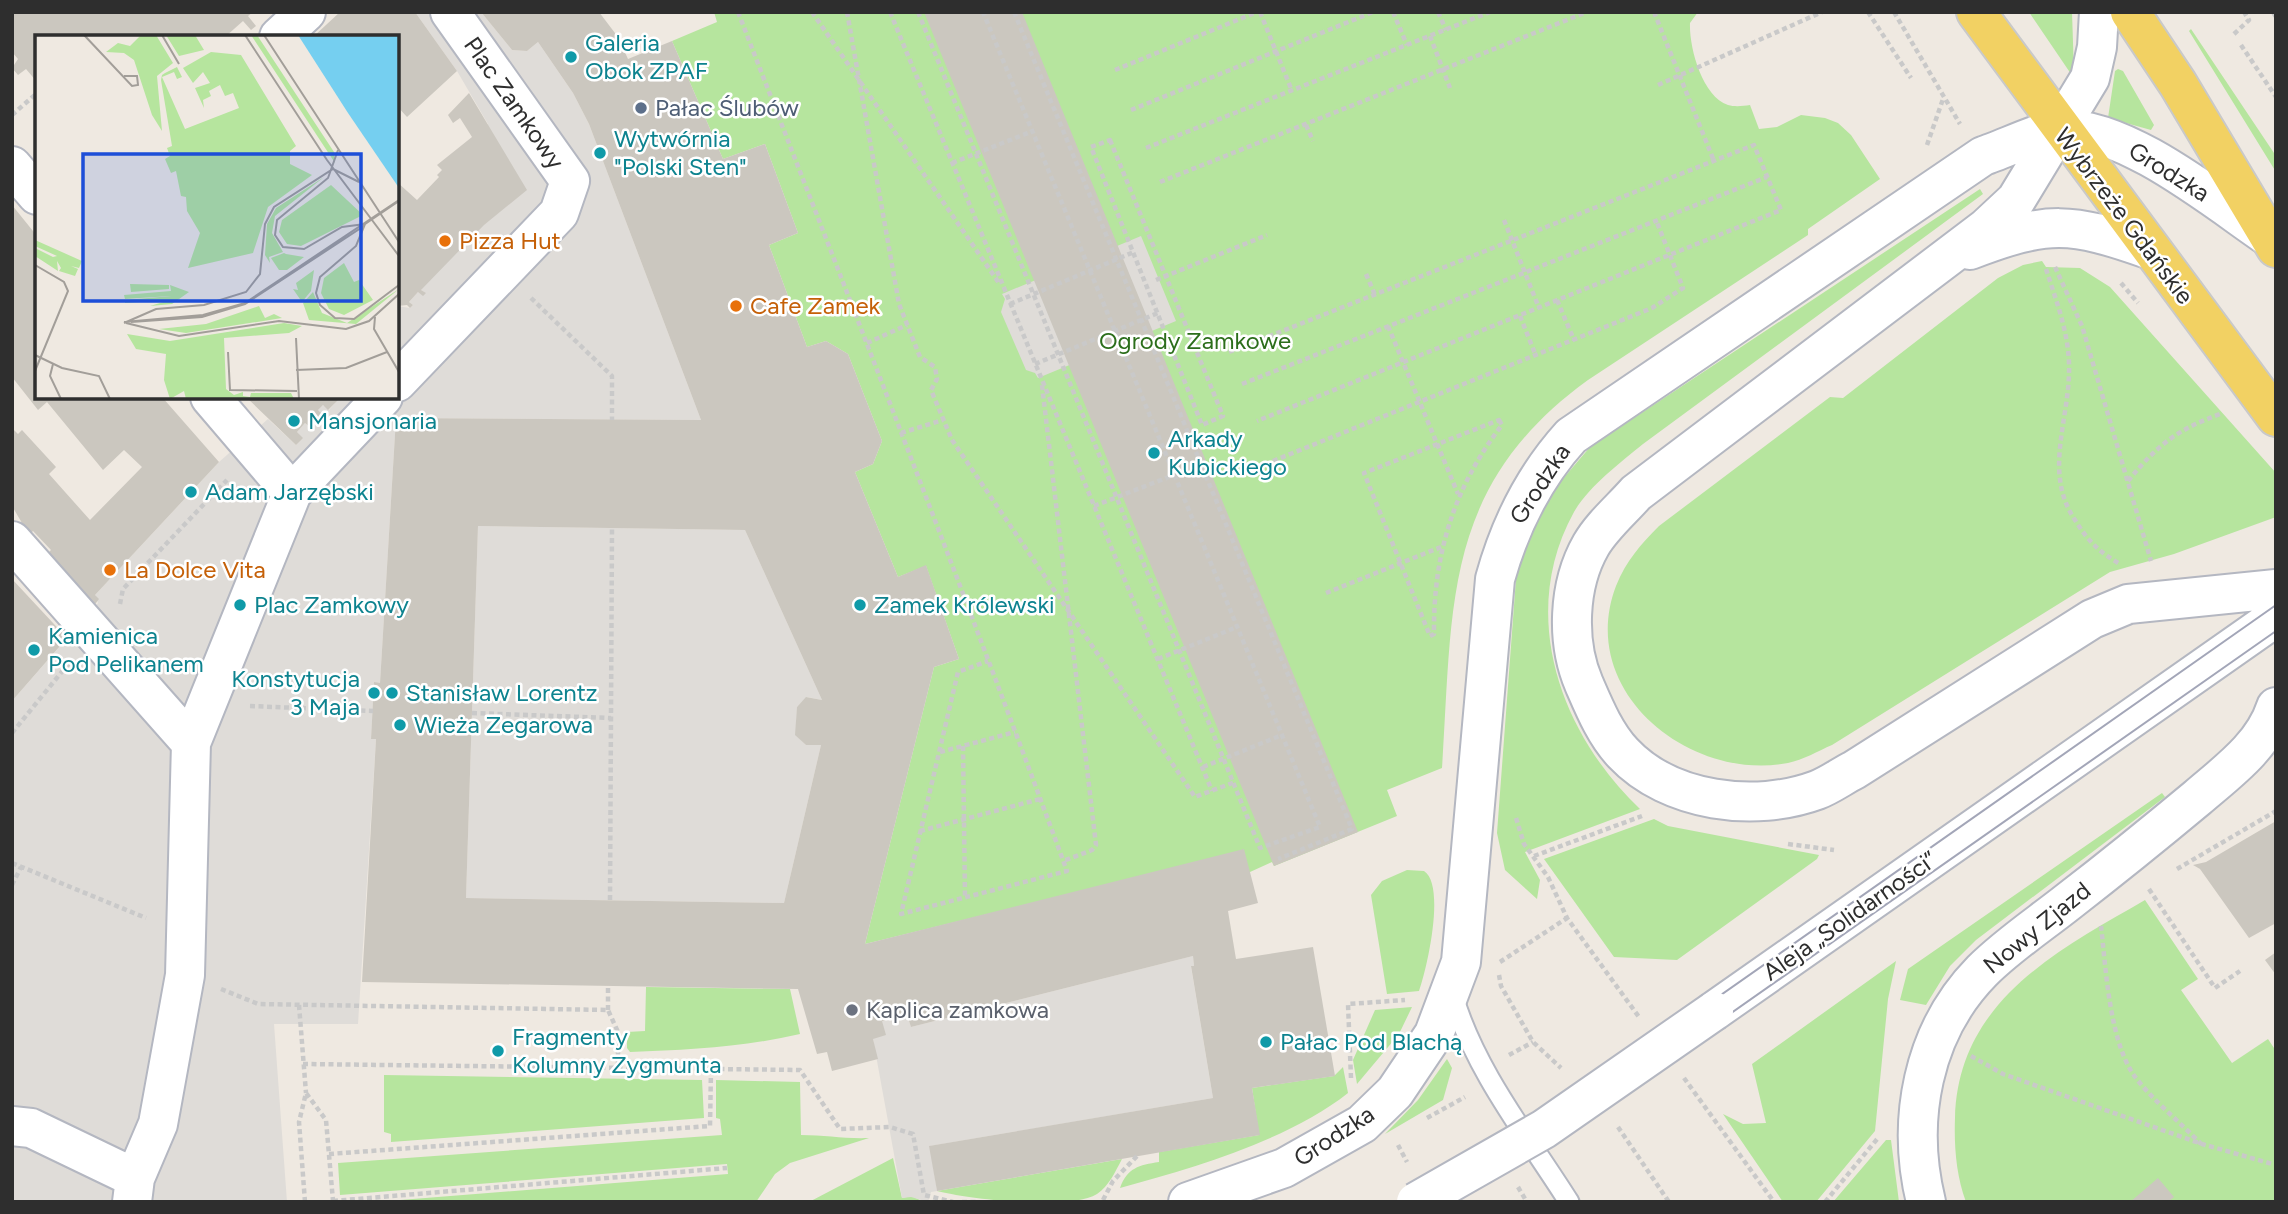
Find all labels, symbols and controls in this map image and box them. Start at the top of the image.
place label: Galeria Obok ZPAF [585,28,708,85]
street label: Plac Zamkowy [458,31,571,175]
inset map [35,35,399,399]
marker: Galeria Obok ZPAF [563,49,579,65]
place label: Pałac Ślubów [655,93,799,122]
marker: Pałac Ślubów [633,100,649,116]
street label: Wybrzeże Gdańskie [2049,122,2200,309]
place label: Wytwórnia "Polski Sten" [614,124,747,181]
street label: Grodzka [2124,135,2215,208]
marker: Wytwórnia "Polski Sten" [592,145,608,161]
place label: Pizza Hut [459,226,561,255]
marker: Pizza Hut [437,233,453,249]
place label: Cafe Zamek [750,291,881,320]
marker: Cafe Zamek [728,298,744,314]
park label: Ogrody Zamkowe [1099,326,1291,355]
place label: Mansjonaria [308,406,437,435]
marker: Mansjonaria [286,413,302,429]
place label: Arkady Kubickiego [1168,424,1287,481]
street label: Grodzka [1503,438,1576,529]
marker: Arkady Kubickiego [1146,445,1162,461]
place label: Adam Jarzębski [205,477,374,506]
marker: Adam Jarzębski [183,484,199,500]
place label: La Dolce Vita [124,555,266,584]
marker: La Dolce Vita [102,562,118,578]
place label: Plac Zamkowy [254,590,409,619]
place label: Zamek Królewski [874,590,1055,619]
marker: Plac Zamkowy [232,597,248,613]
marker: Zamek Królewski [852,597,868,613]
place label: Kamienica Pod Pelikanem [48,621,204,678]
marker: Kamienica Pod Pelikanem [26,642,42,658]
place label: Konstytucja 3 Maja [231,664,360,721]
place label: Stanisław Lorentz [406,678,598,707]
marker: Konstytucja 3 Maja [366,685,382,701]
marker: Stanisław Lorentz [384,685,400,701]
place label: Wieża Zegarowa [414,710,593,739]
marker: Wieża Zegarowa [392,717,408,733]
street label: Aleja „Solidarności” [1757,845,1942,986]
street label: Nowy Zjazd [1977,876,2096,980]
place label: Kaplica zamkowa [866,995,1049,1024]
marker: Kaplica zamkowa [844,1002,860,1018]
place label: Fragmenty Kolumny Zygmunta [512,1022,722,1079]
place label: Pałac Pod Blachą [1280,1027,1462,1056]
marker: Pałac Pod Blachą [1258,1034,1274,1050]
marker: Fragmenty Kolumny Zygmunta [490,1043,506,1059]
street label: Grodzka [1288,1099,1379,1172]

